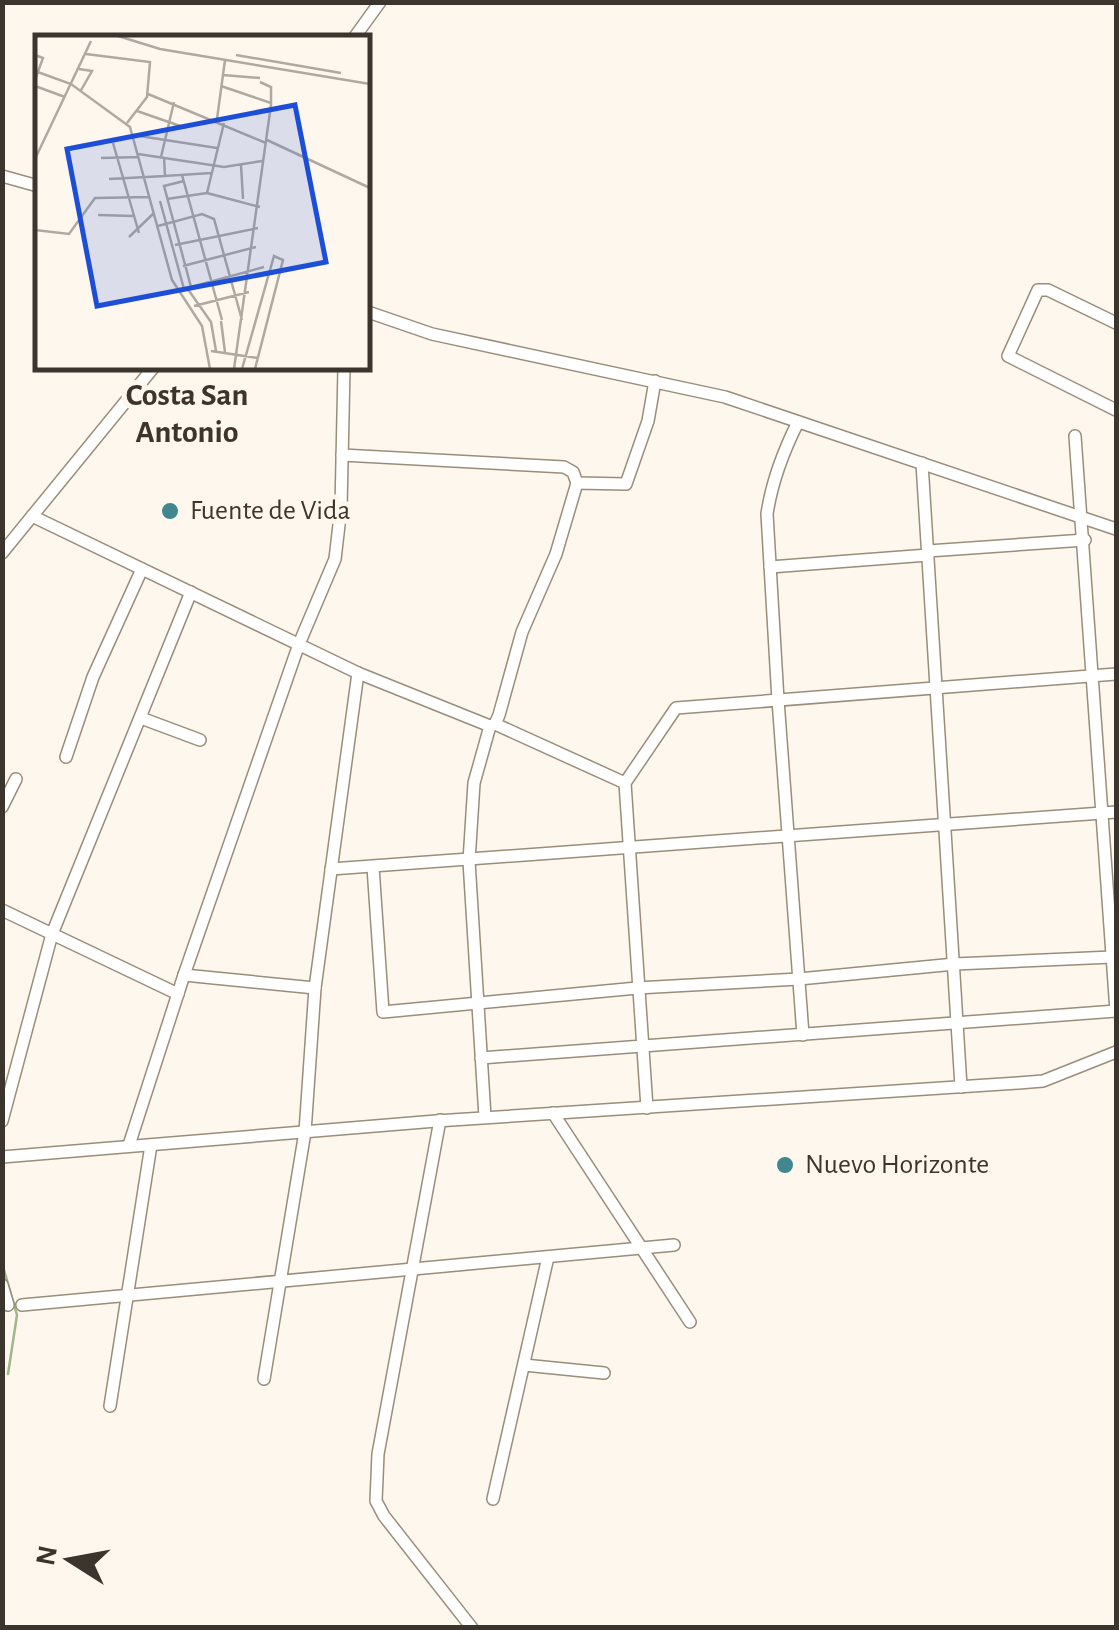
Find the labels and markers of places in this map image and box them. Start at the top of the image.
place label: Fuente de Vida [190,497,351,525]
marker: Fuente de Vida [159,500,181,522]
place label: Nuevo Horizonte [805,1151,989,1179]
marker: Nuevo Horizonte [774,1154,796,1176]

